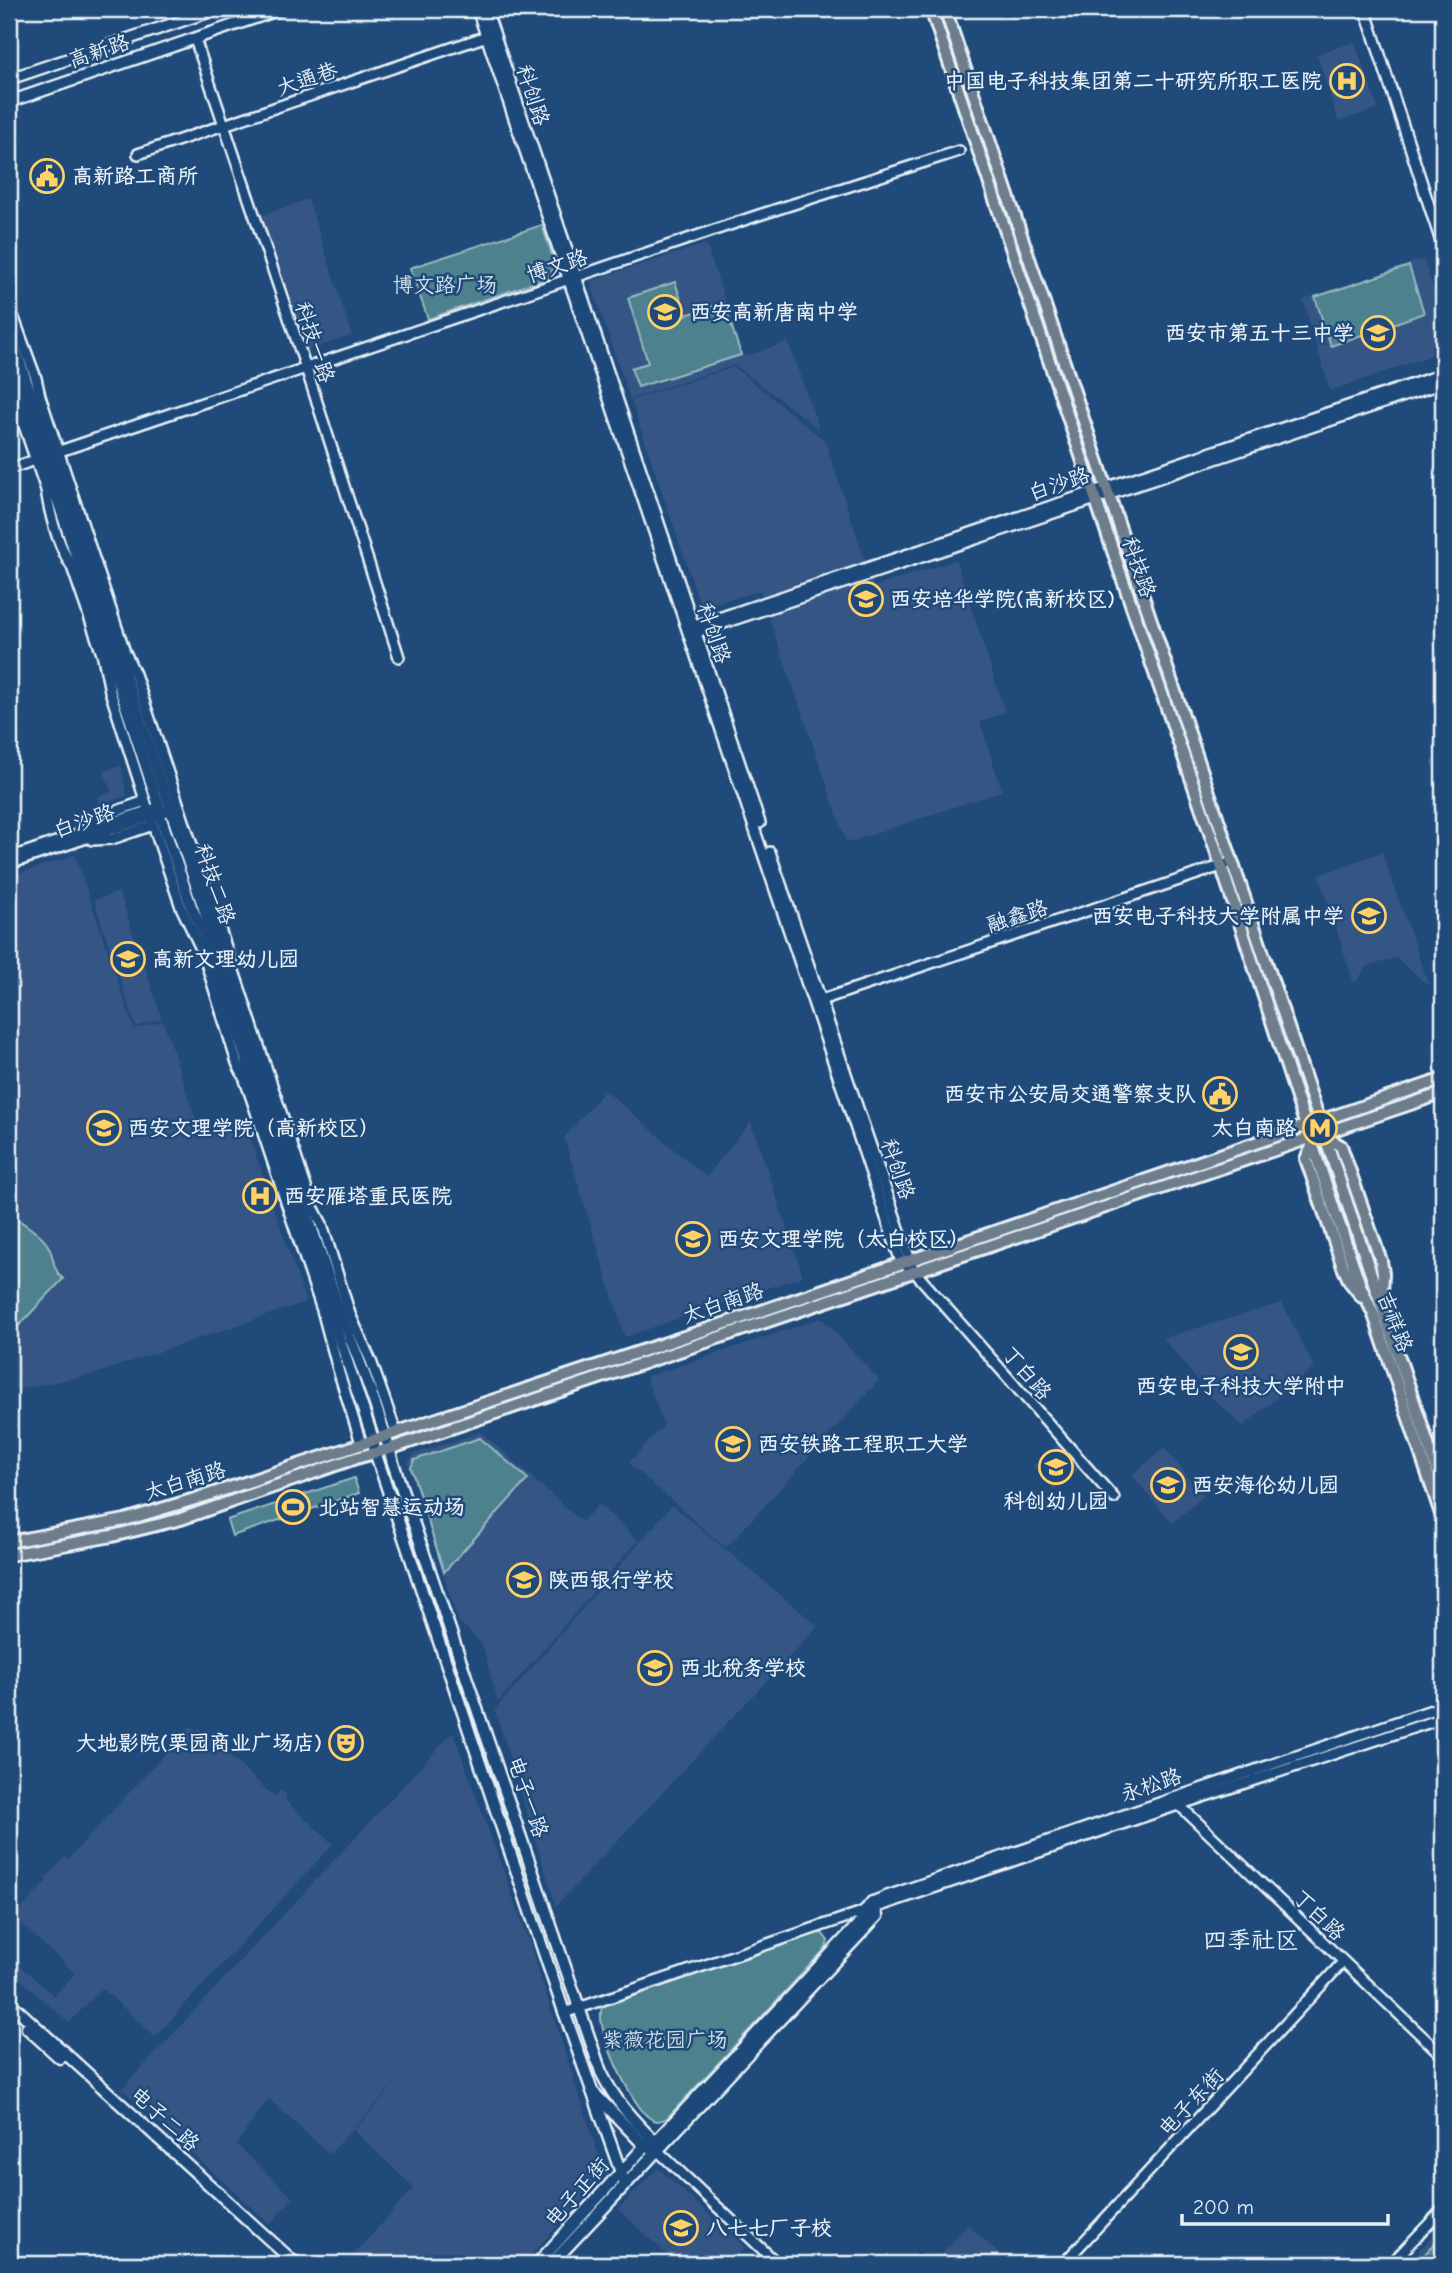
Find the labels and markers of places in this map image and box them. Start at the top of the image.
hospital icon: 中国电子科技集团第二十研究所职工医院 [1328,62,1366,100]
place label: 中国电子科技集团第二十研究所职工医院 [944,69,1322,93]
public building icon: 高新路工商所 [28,157,66,195]
place label: 高新路工商所 [72,164,198,188]
school or university icon: 西安高新唐南中学 [646,293,684,331]
place label: 西安高新唐南中学 [690,300,858,324]
school or university icon: 西安市第五十三中学 [1359,314,1397,352]
place label: 西安市第五十三中学 [1165,321,1354,345]
school or university icon: 西安培华学院(高新校区) [847,580,885,618]
place label: 西安培华学院(高新校区) [890,587,1115,611]
school or university icon: 西安电子科技大学附属中学 [1350,897,1388,935]
place label: 西安电子科技大学附属中学 [1092,904,1344,928]
school or university icon: 高新文理幼儿园 [109,940,147,978]
place label: 高新文理幼儿园 [152,947,299,971]
public building icon: 西安市公安局交通警察支队 [1201,1075,1239,1113]
place label: 西安市公安局交通警察支队 [944,1082,1196,1106]
school or university icon: 西安文理学院（高新校区） [85,1109,123,1147]
metro station icon: 太白南路 [1301,1109,1339,1147]
place label: 西安文理学院（高新校区） [128,1116,380,1140]
place label: 太白南路 [1212,1116,1296,1140]
hospital icon: 西安雁塔重民医院 [241,1177,279,1215]
place label: 西安雁塔重民医院 [284,1184,452,1208]
school or university icon: 西安文理学院（太白校区） [674,1220,712,1258]
place label: 西安文理学院（太白校区） [718,1227,970,1251]
school or university icon: 西安电子科技大学附中 [1222,1333,1260,1371]
place label: 西安电子科技大学附中 [1136,1374,1346,1398]
school or university icon: 西安铁路工程职工大学 [714,1425,752,1463]
place label: 西安铁路工程职工大学 [758,1432,968,1456]
school or university icon: 科创幼儿园 [1037,1448,1075,1486]
school or university icon: 西安海伦幼儿园 [1149,1466,1187,1504]
place label: 西安海伦幼儿园 [1192,1473,1339,1497]
sports icon: 北站智慧运动场 [274,1488,312,1526]
place label: 科创幼儿园 [1004,1489,1109,1513]
place label: 北站智慧运动场 [318,1495,465,1519]
school or university icon: 陕西银行学校 [505,1561,543,1599]
place label: 陕西银行学校 [548,1568,674,1592]
school or university icon: 西北税务学校 [636,1649,674,1687]
place label: 西北税务学校 [680,1656,806,1680]
theatre icon: 大地影院(栗园商业广场店) [327,1724,365,1762]
place label: 大地影院(栗园商业广场店) [76,1731,322,1755]
school or university icon: 八七七厂子校 [662,2209,700,2247]
place label: 八七七厂子校 [706,2216,832,2240]

